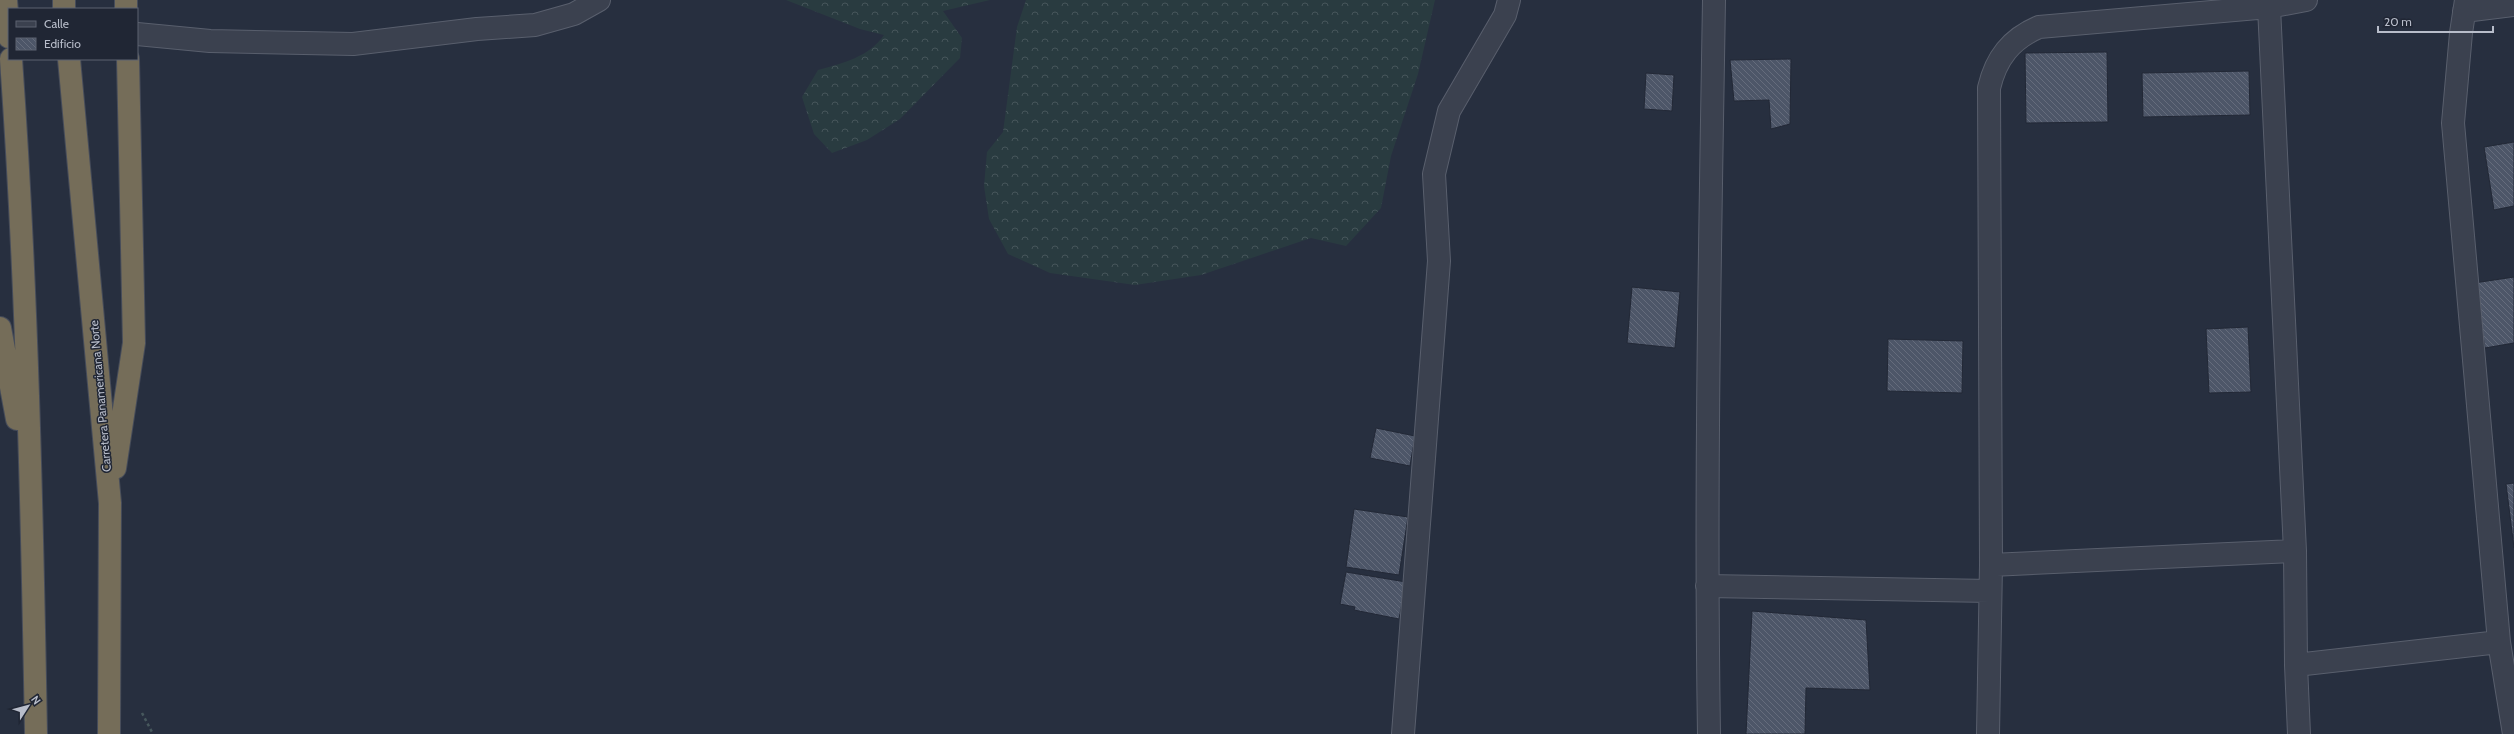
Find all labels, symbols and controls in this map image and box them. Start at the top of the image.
legend [8,8,138,60]
scale bar [2378,8,2493,34]
text: 20 m [2384,14,2412,29]
text: Calle [44,16,69,31]
text: Edificio [44,36,81,51]
street label: Carretera Panamericana Norte [86,320,114,472]
north arrow [8,686,48,726]
text: N [28,693,44,707]

